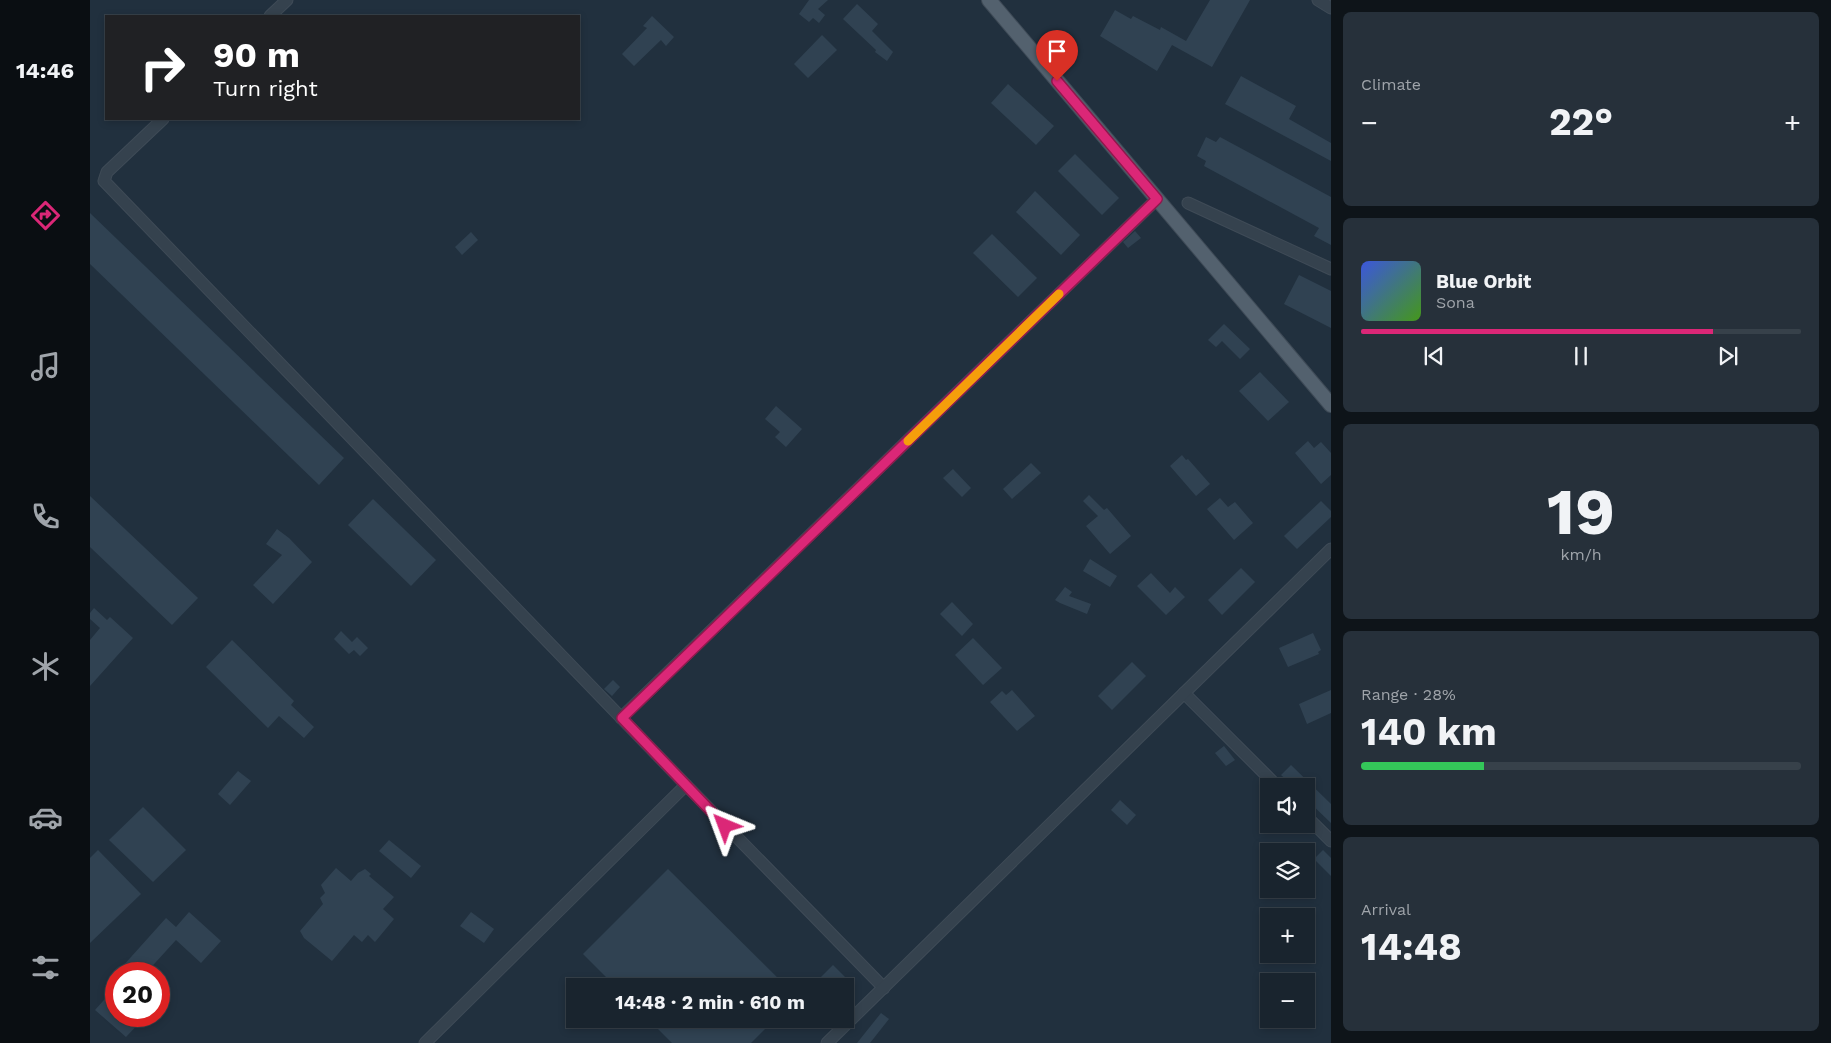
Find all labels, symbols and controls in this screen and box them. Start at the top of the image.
pin [1036,30,1078,81]
text: 90 m [213,34,300,76]
icon: right [130,35,195,100]
icon: arrive [1043,37,1071,65]
text: 14:46 [16,58,74,83]
text: Climate [1361,75,1421,94]
text: Turn right [213,76,318,101]
text: 22° [1549,100,1613,144]
text: − [1361,106,1378,139]
text: + [1784,106,1801,139]
icon: directions [28,198,63,233]
text: Blue Orbit [1436,270,1531,293]
text: Sona [1436,293,1475,312]
icon: previous [1420,342,1448,370]
icon: pause [1567,342,1595,370]
icon: next [1714,342,1742,370]
icon: music [28,349,63,384]
text: 19 [1547,474,1615,550]
icon: phone [28,499,63,534]
text: km/h [1560,545,1602,564]
icon: climate [28,649,63,684]
text: Range · 28% [1361,685,1456,704]
text: 140 km [1361,710,1497,754]
map controls [1260,778,1315,1028]
button: sound [1260,778,1315,833]
position arrow [698,799,750,851]
icon: car [28,800,63,835]
button: layers [1260,843,1315,898]
text: Arrival [1361,900,1411,919]
button: + [1260,908,1315,963]
text: 14:48 [1361,925,1462,969]
icon: filters [28,950,63,985]
speed limit sign: 20 [105,962,170,1027]
button: − [1260,973,1315,1028]
text: 14:48 · 2 min · 610 m [615,991,805,1014]

